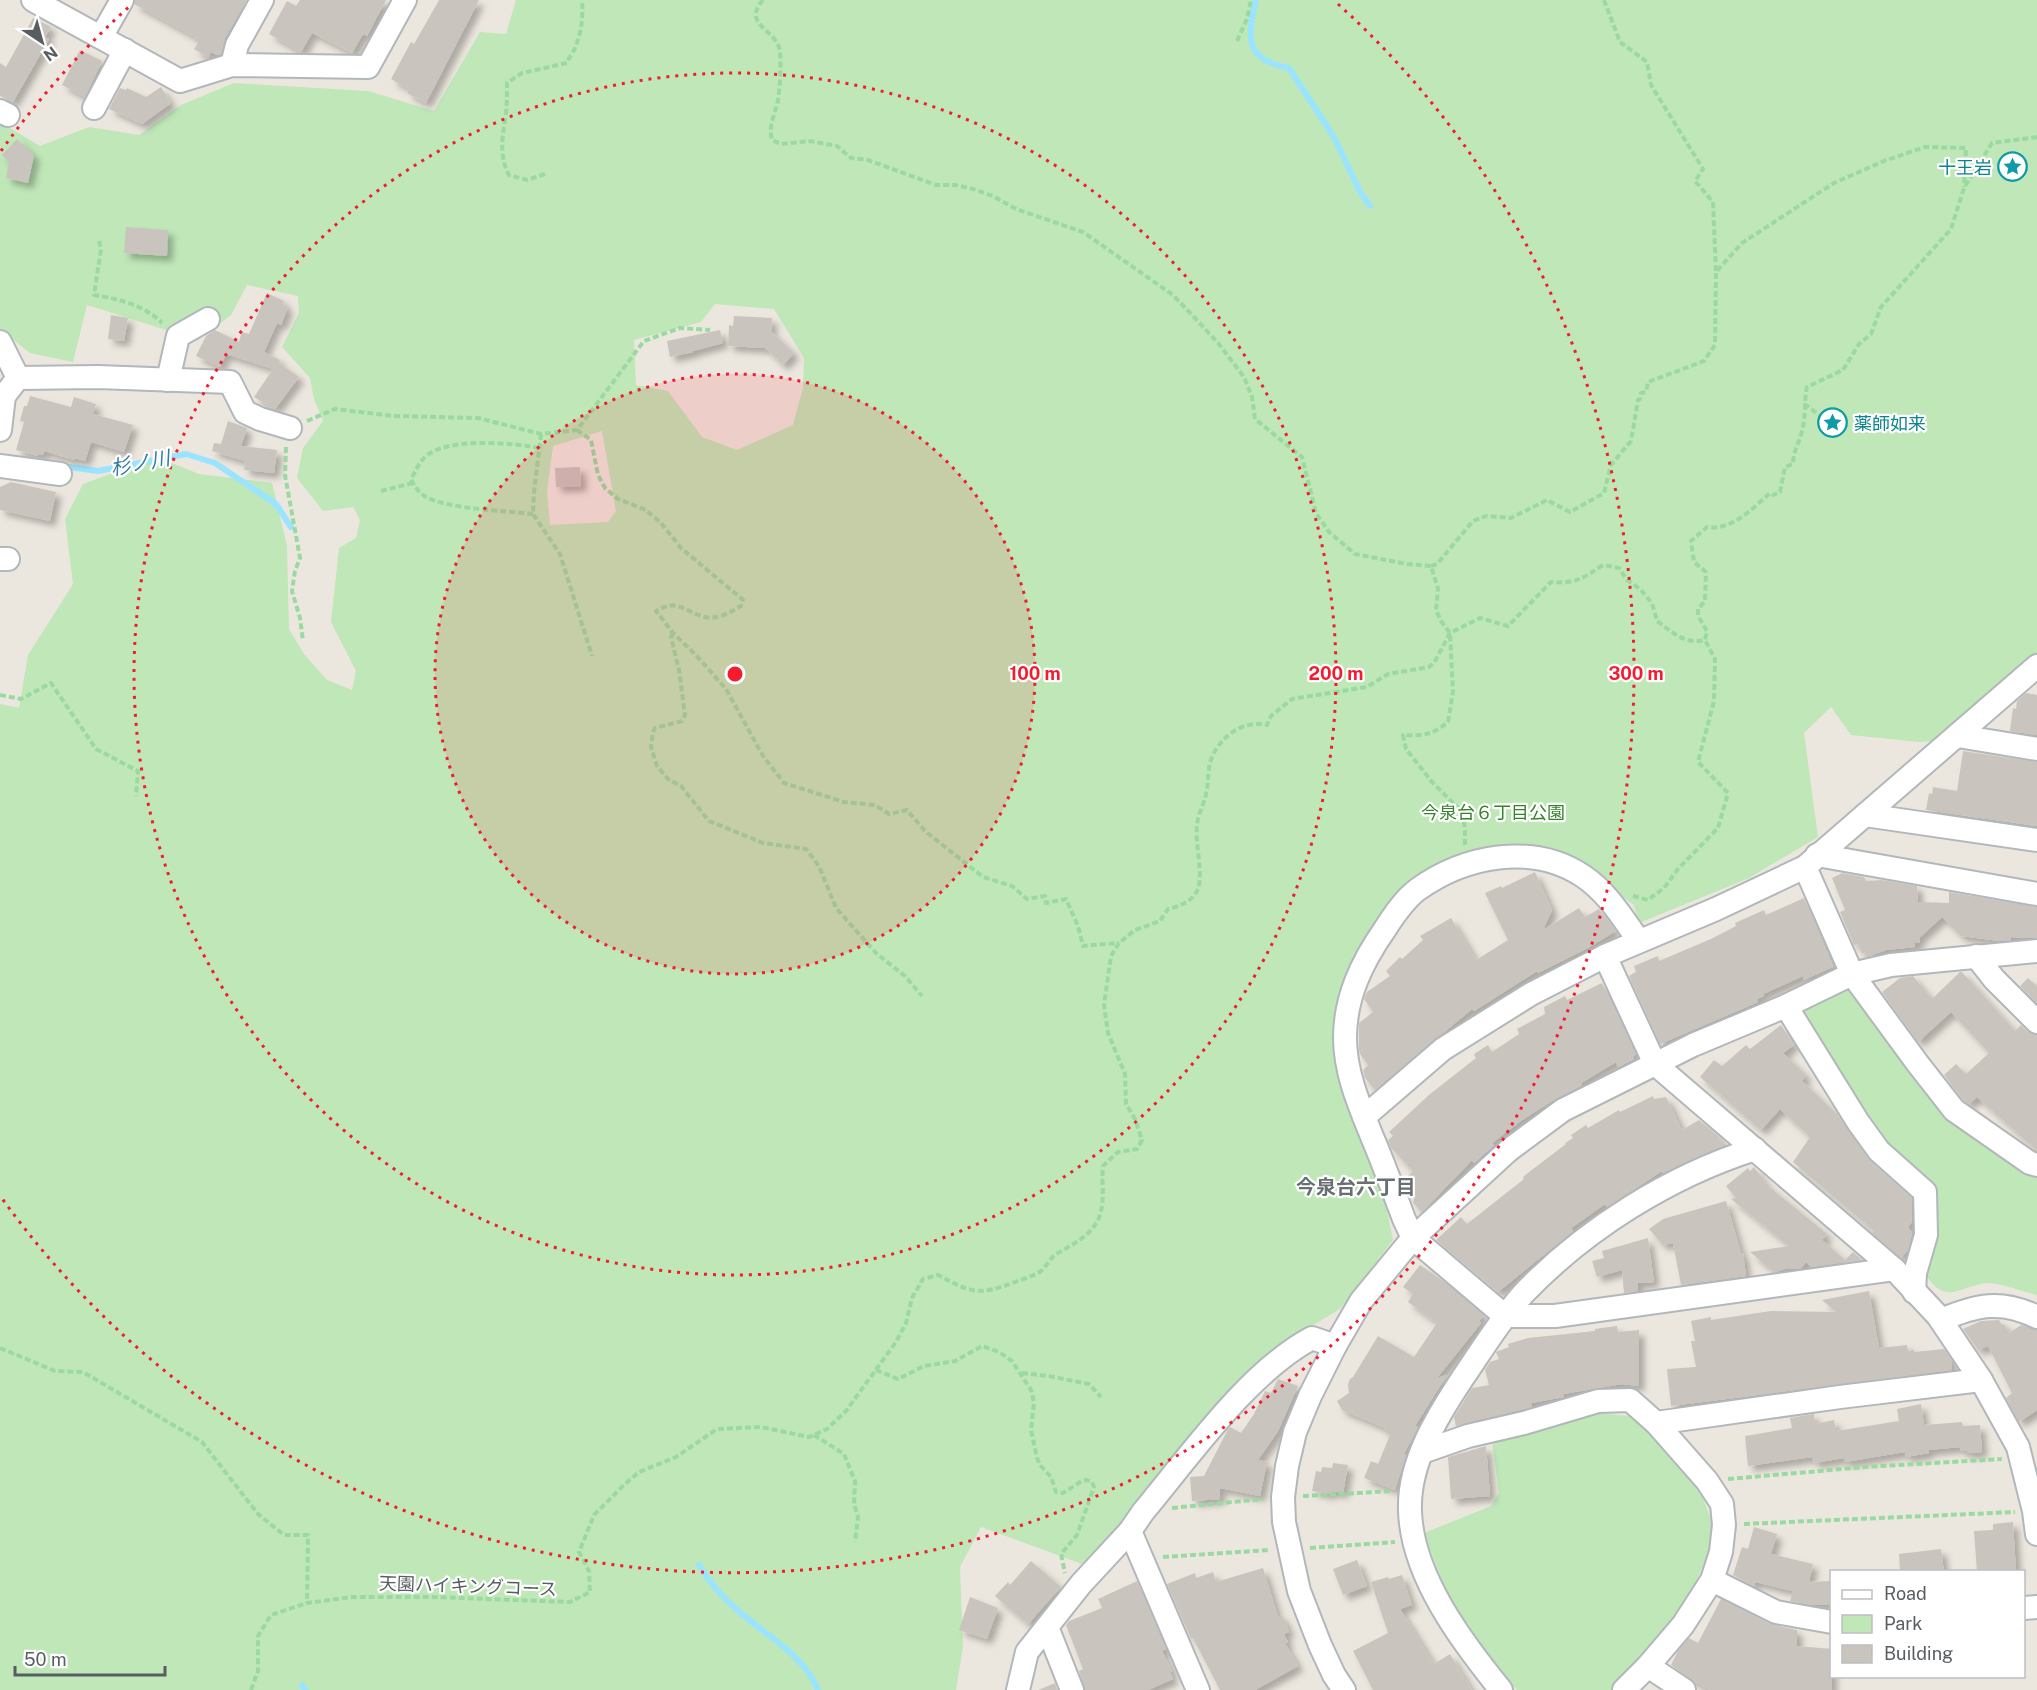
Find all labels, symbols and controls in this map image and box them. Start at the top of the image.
north arrow [12,12,72,72]
text: N [40,42,61,65]
place icon: 十王岩 [1997,151,2029,183]
place label: 十王岩 [1938,157,1992,178]
place icon: 薬師如来 [1817,407,1849,439]
place label: 薬師如来 [1854,413,1926,434]
water label: 杉ノ川 [108,445,174,481]
text: 100 m [1009,663,1061,684]
text: 200 m [1309,663,1363,684]
text: 300 m [1608,663,1664,684]
centre of rings [725,664,745,684]
park label: 今泉台６丁目公園 [1421,802,1565,823]
district label: 今泉台六丁目 [1296,1175,1416,1199]
legend [1830,1570,2025,1678]
street label: 天園ハイキングコース [379,1572,557,1600]
text: Road [1884,1583,1927,1604]
text: Park [1884,1613,1922,1634]
scale bar [15,1639,165,1677]
text: Building [1884,1643,1953,1664]
text: 50 m [24,1649,67,1670]

